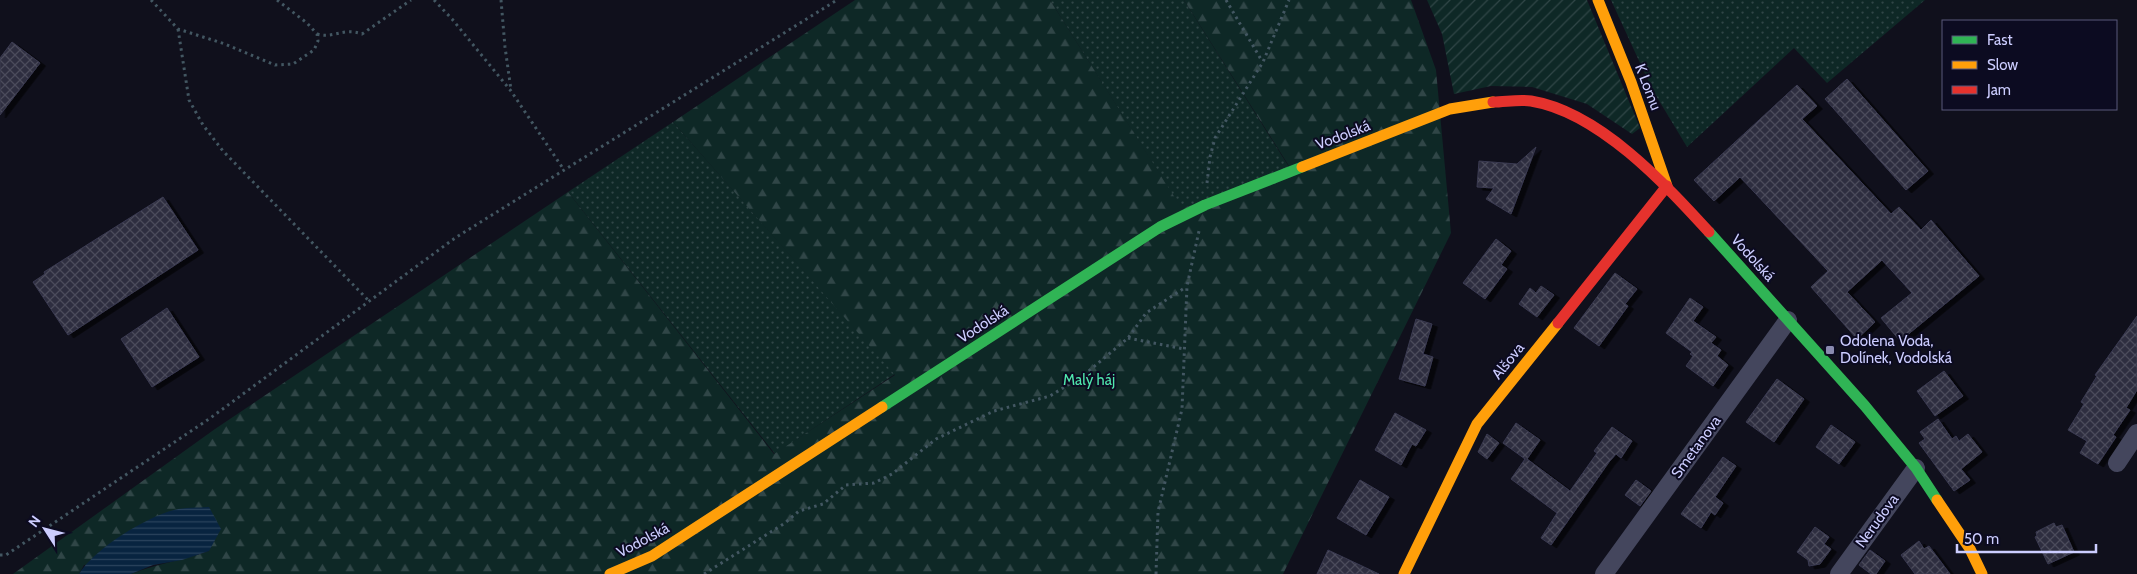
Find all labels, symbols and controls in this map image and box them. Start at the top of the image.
legend [1942,20,2117,110]
text: Fast [1987,31,2012,49]
text: Slow [1987,56,2018,74]
street label: K Lomu [1631,61,1665,113]
text: Jam [1986,81,2011,99]
street label: Vodolská [1313,116,1373,154]
street label: Vodolská [1727,231,1779,286]
street label: Vodolská [954,301,1012,347]
place label: Odolena Voda, Dolínek, Vodolská [1840,332,1953,367]
street label: Alšova [1488,339,1529,383]
marker: Odolena Voda, Dolínek, Vodolská [1824,344,1836,356]
park label: Malý háj [1063,371,1115,389]
street label: Smetanova [1667,412,1725,482]
street label: Nerudova [1852,490,1903,551]
north arrow [20,504,70,554]
text: N [24,512,45,531]
street label: Vodolská [614,518,673,561]
scale bar [1957,522,2096,554]
text: 50 m [1964,530,1999,548]

